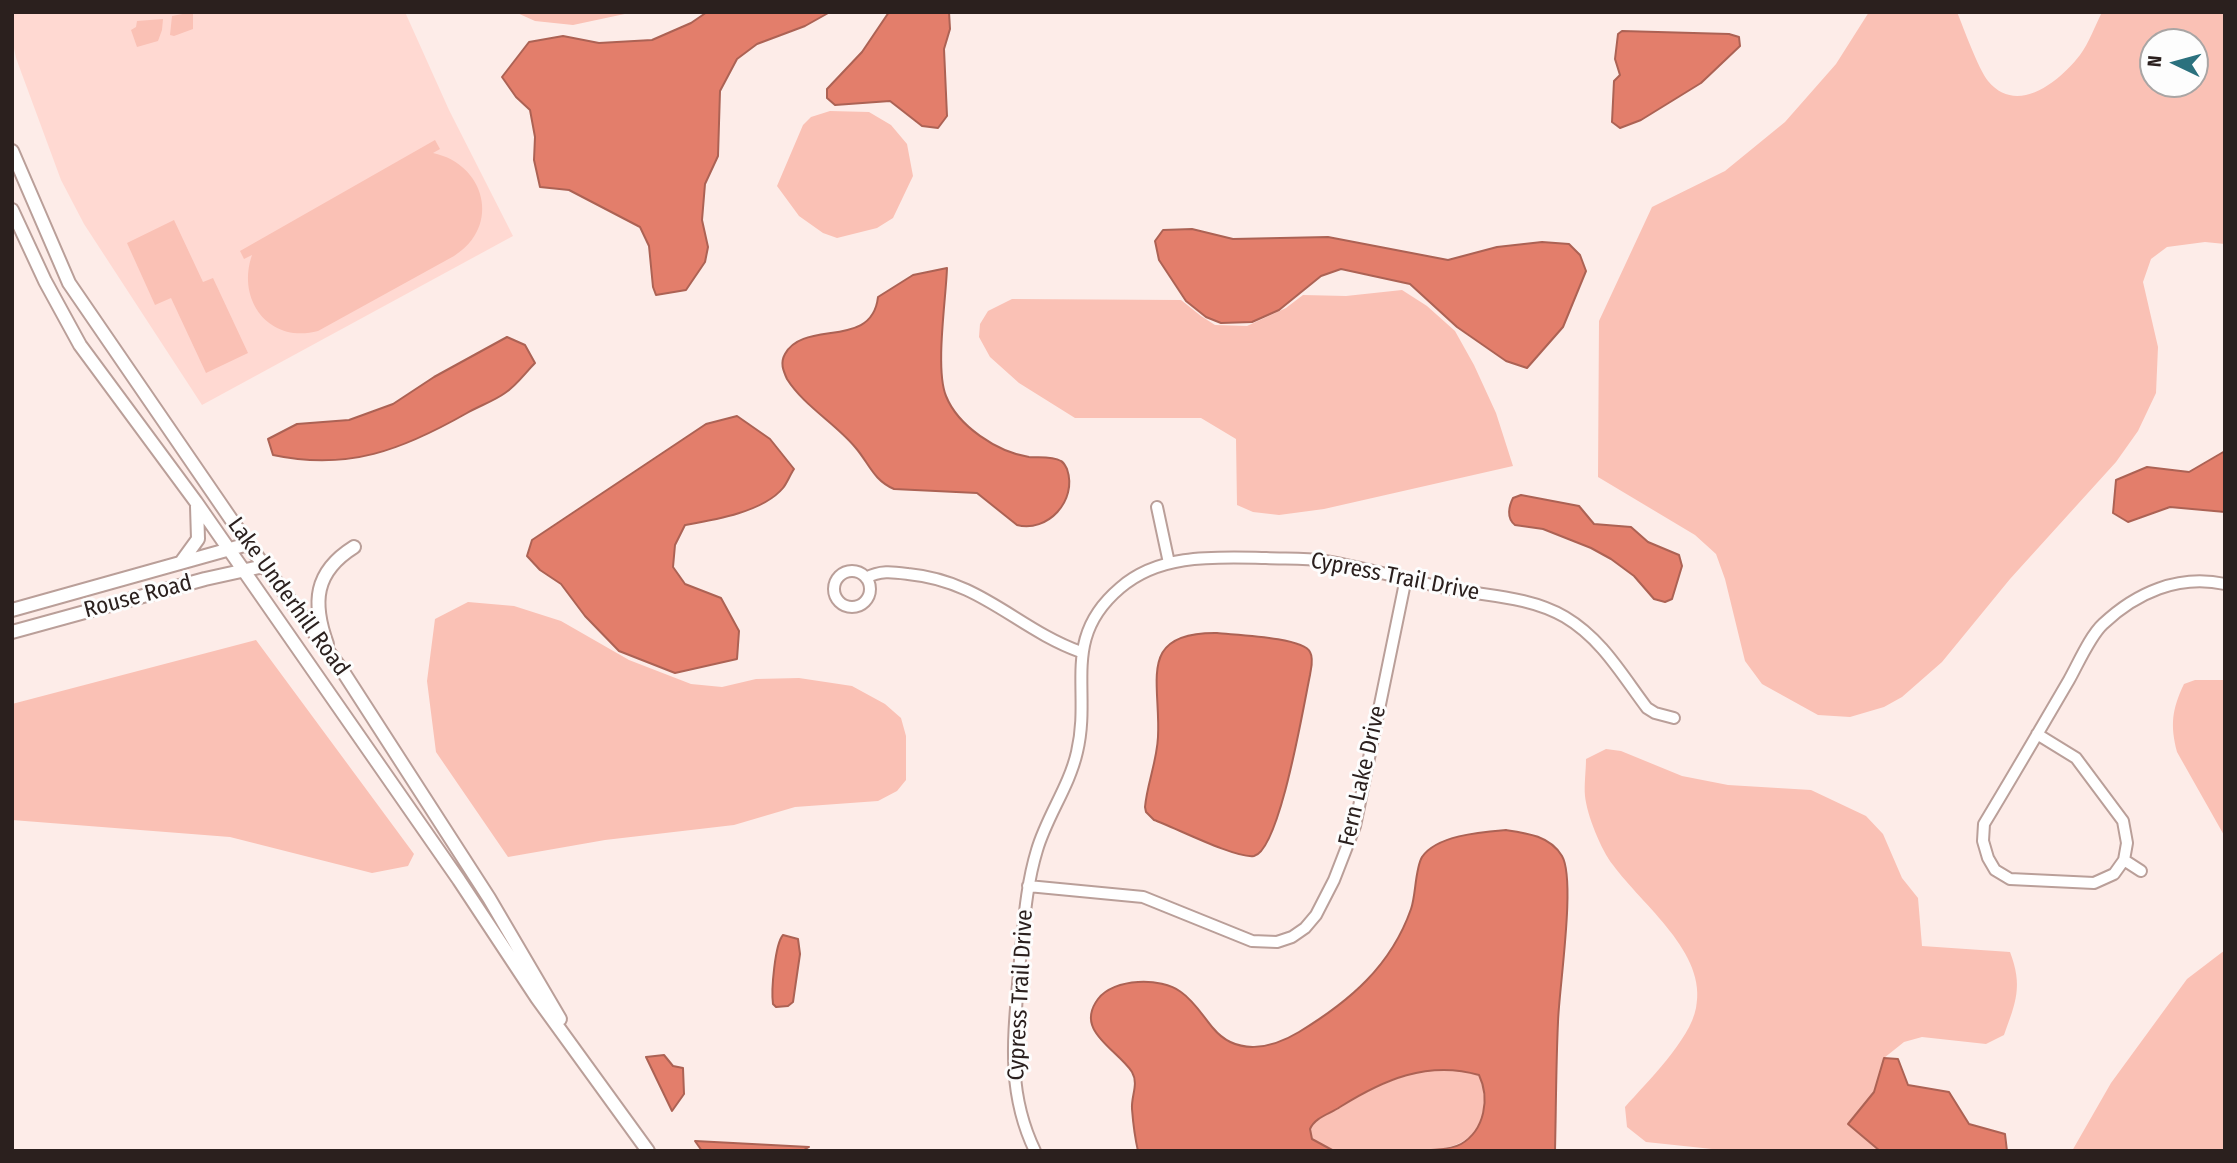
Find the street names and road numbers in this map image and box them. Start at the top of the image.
street label: Lake Underhill Road [221,512,355,682]
street label: Cypress Trail Drive [1308,547,1482,607]
street label: Rouse Road [81,569,195,625]
street label: Fern Lake Drive [1333,703,1393,849]
street label: Cypress Trail Drive [1003,909,1039,1081]

